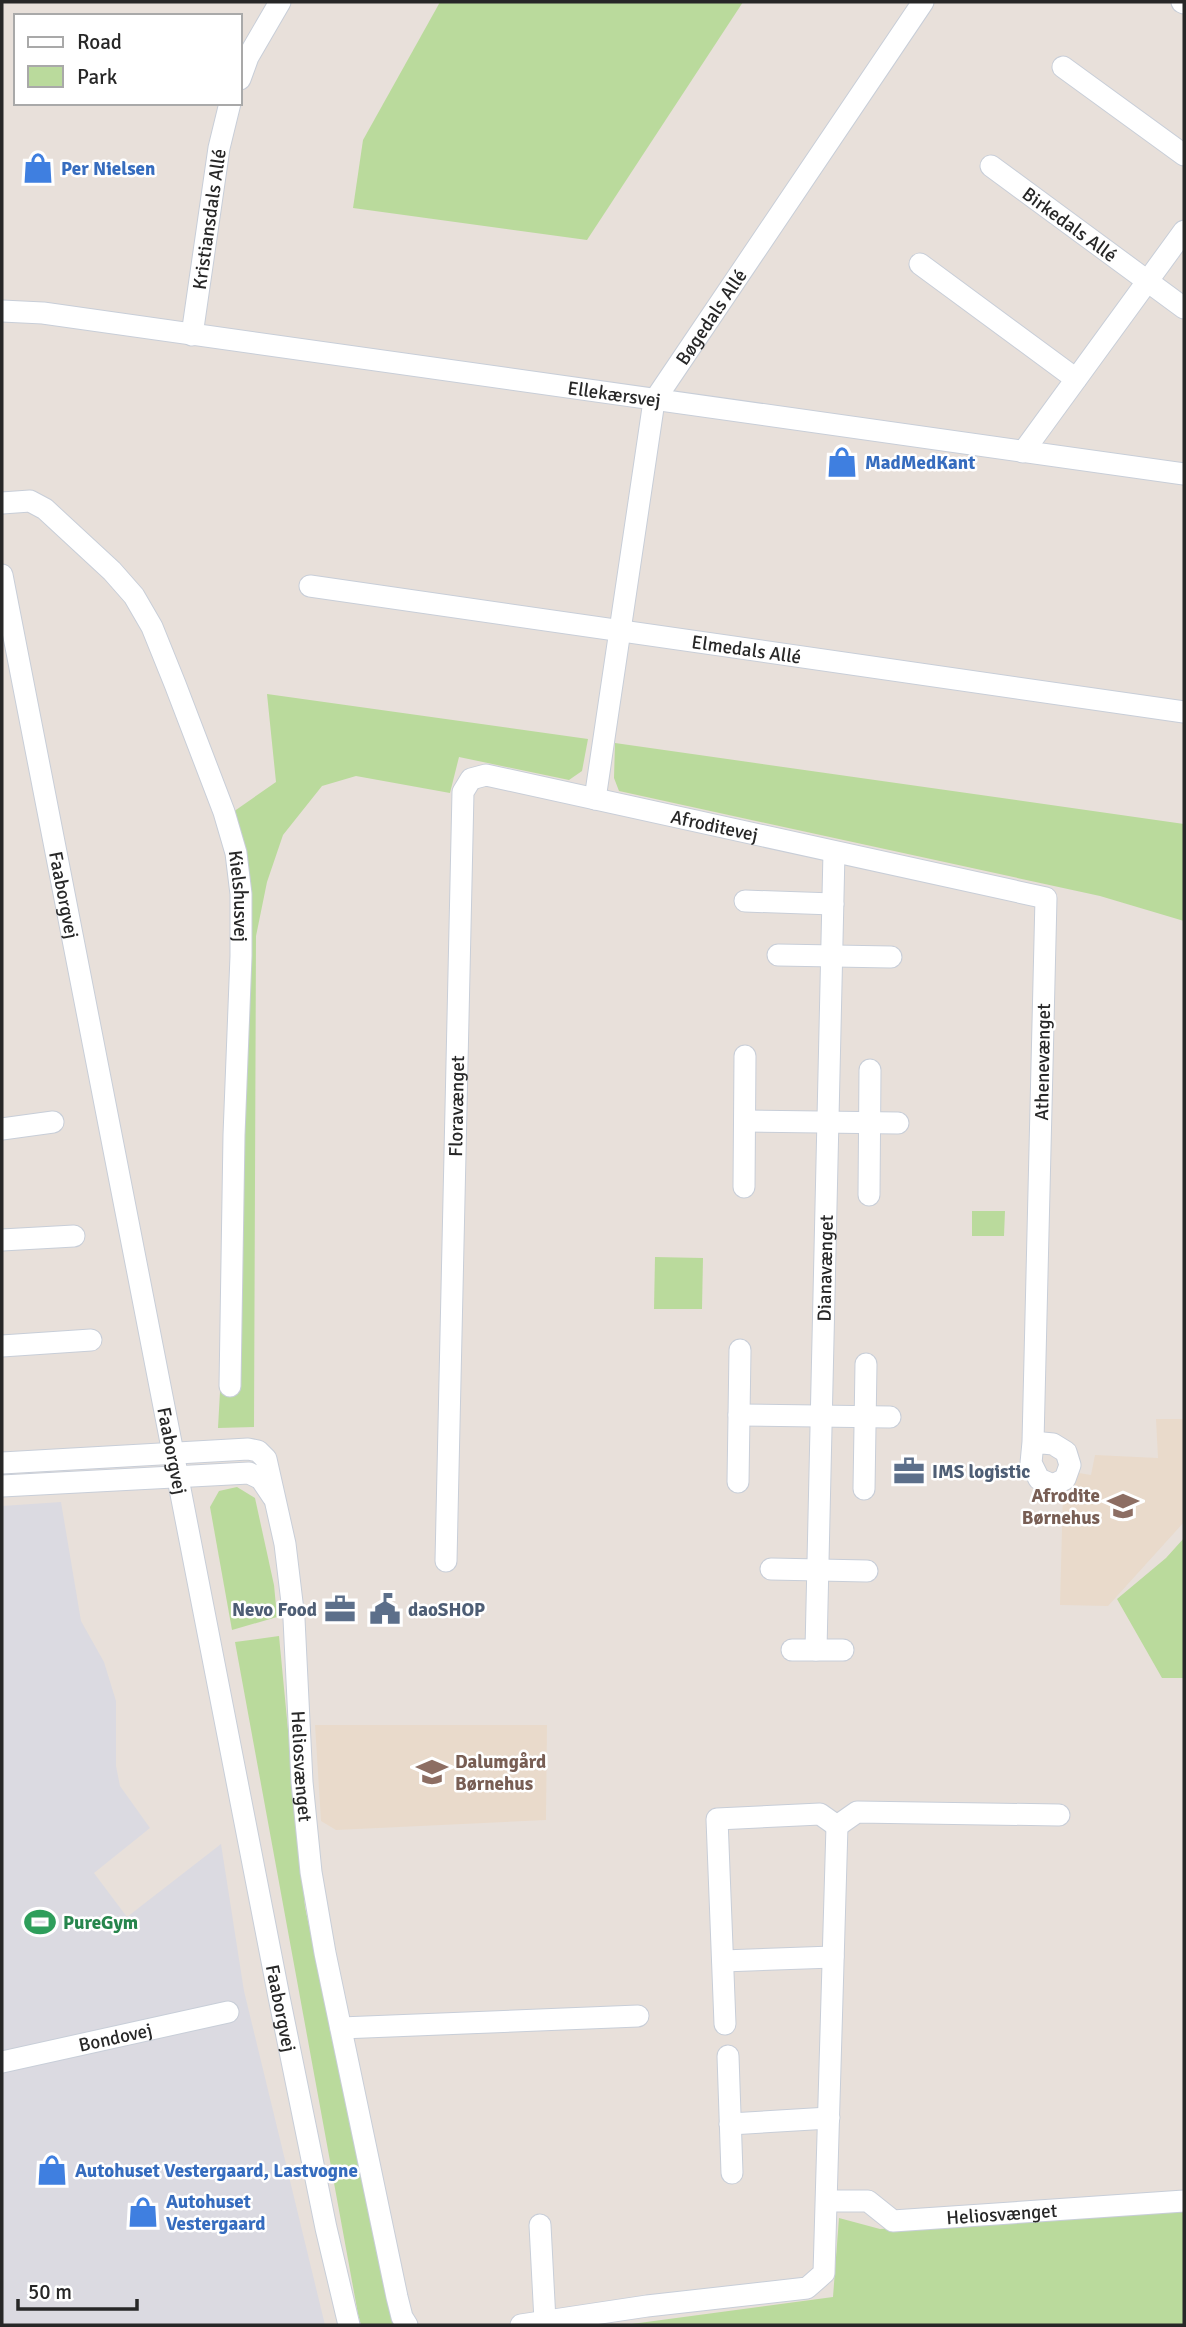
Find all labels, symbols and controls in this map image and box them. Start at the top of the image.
legend [14,14,242,105]
text: Road [77,29,122,55]
text: Park [77,64,118,90]
street label: Kristiansdals Allé [188,147,232,291]
shop icon: Per Nielsen [21,151,55,185]
place label: Per Nielsen [61,157,155,181]
street label: Birkedals Allé [1017,182,1122,268]
street label: Bøgedals Allé [671,265,752,370]
street label: Ellekærsvej [566,376,662,413]
shop icon: MadMedKant [825,445,859,479]
place label: MadMedKant [865,451,975,475]
street label: Elmedals Allé [690,630,803,670]
street label: Afroditevej [669,805,760,847]
street label: Faaborgvej [43,849,84,941]
street label: Kielshusvej [223,849,252,942]
street label: Athenevænget [1030,1003,1056,1121]
street label: Floravænget [444,1055,470,1157]
street label: Dianavænget [812,1214,839,1322]
street label: Faaborgvej [151,1405,192,1496]
office icon: IMS logistic [892,1454,926,1488]
place label: IMS logistic [932,1460,1030,1484]
place label: Afrodite Børnehus [1022,1484,1100,1530]
school or university icon: Afrodite Børnehus [1106,1489,1140,1523]
office icon: Nevo Food [323,1592,357,1626]
public building icon: daoSHOP [368,1592,402,1626]
place label: Nevo Food [232,1598,317,1622]
place label: daoSHOP [408,1598,485,1622]
street label: Heliosvænget [286,1710,317,1823]
place label: Dalumgård Børnehus [455,1750,546,1796]
school or university icon: Dalumgård Børnehus [415,1755,449,1789]
sports icon: PureGym [23,1905,57,1939]
place label: PureGym [63,1911,138,1935]
street label: Faaborgvej [260,1962,301,2054]
street label: Bondovej [76,2018,155,2058]
shop icon: Autohuset Vestergaard, Lastvogne [35,2153,69,2187]
place label: Autohuset Vestergaard, Lastvogne [75,2159,358,2183]
place label: Autohuset Vestergaard [166,2190,265,2236]
shop icon: Autohuset Vestergaard [126,2195,160,2229]
street label: Heliosvænget [945,2199,1058,2230]
scale bar [18,2268,136,2312]
text: 50 m [28,2279,72,2305]

